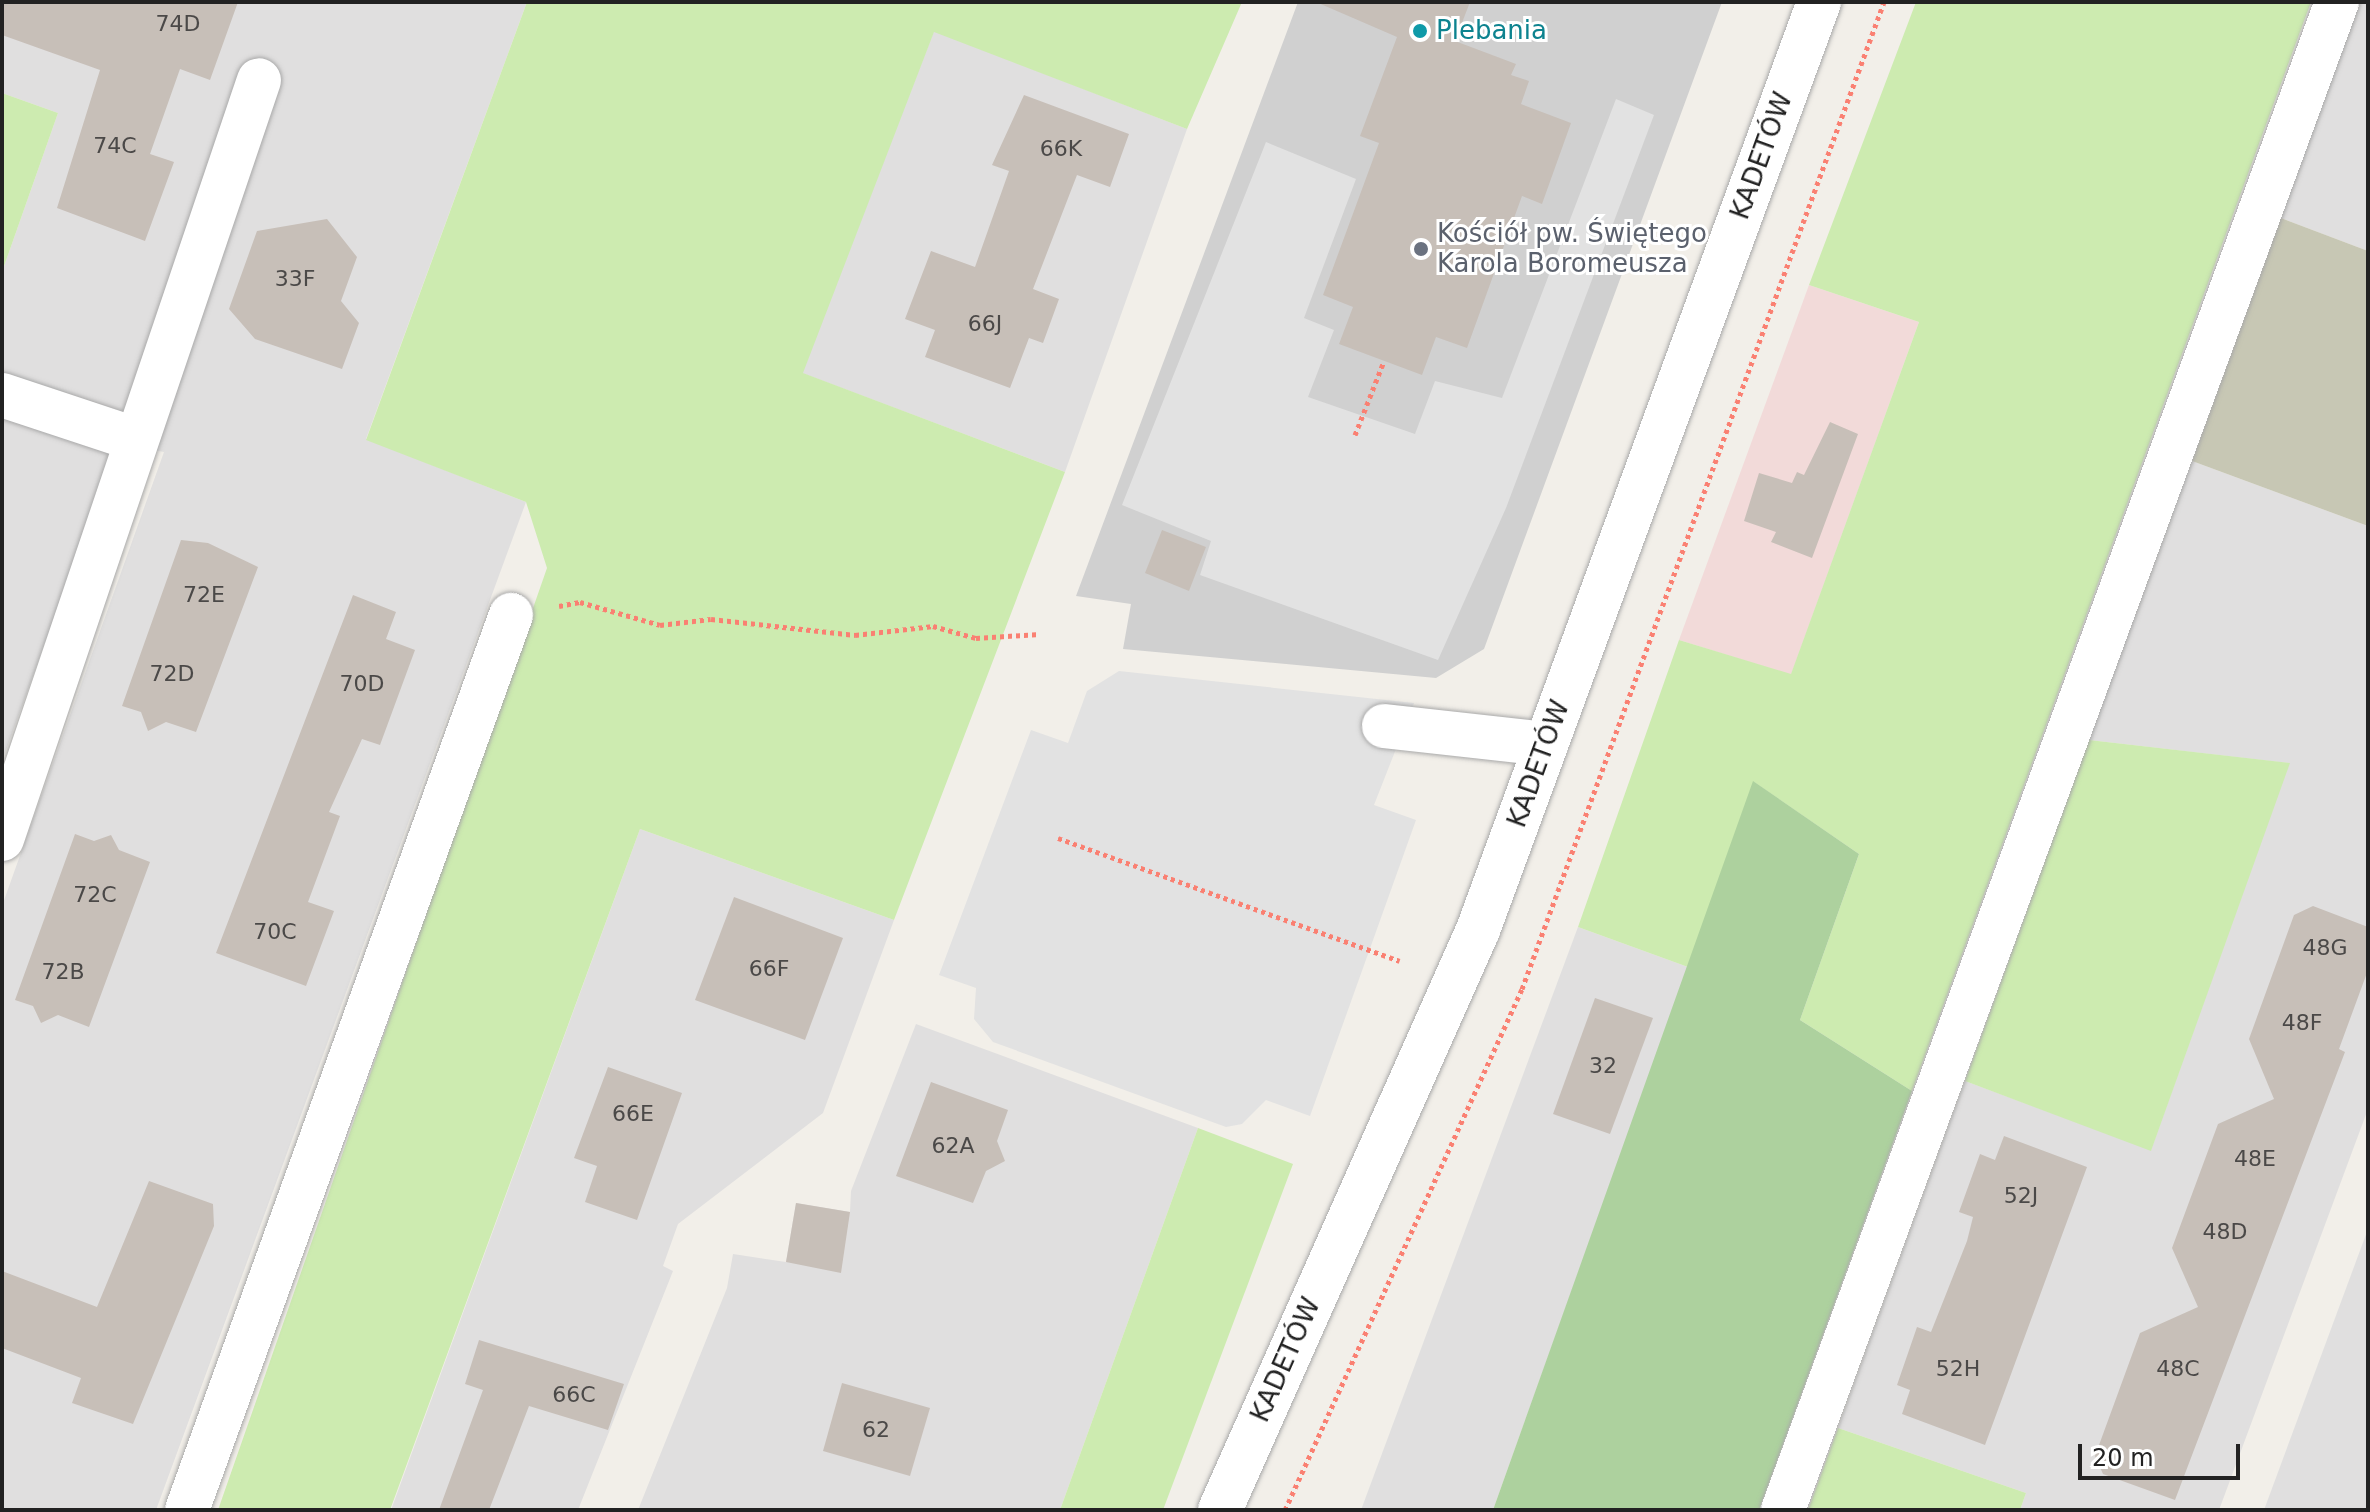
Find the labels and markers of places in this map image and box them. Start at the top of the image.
place label: Plebania [1436,15,1547,47]
marker: Plebania [1411,22,1429,40]
place label: Kościół pw. Świętego Karola Boromeusza [1437,218,1707,280]
marker: Kościół pw. Świętego Karola Boromeusza [1412,240,1430,258]

